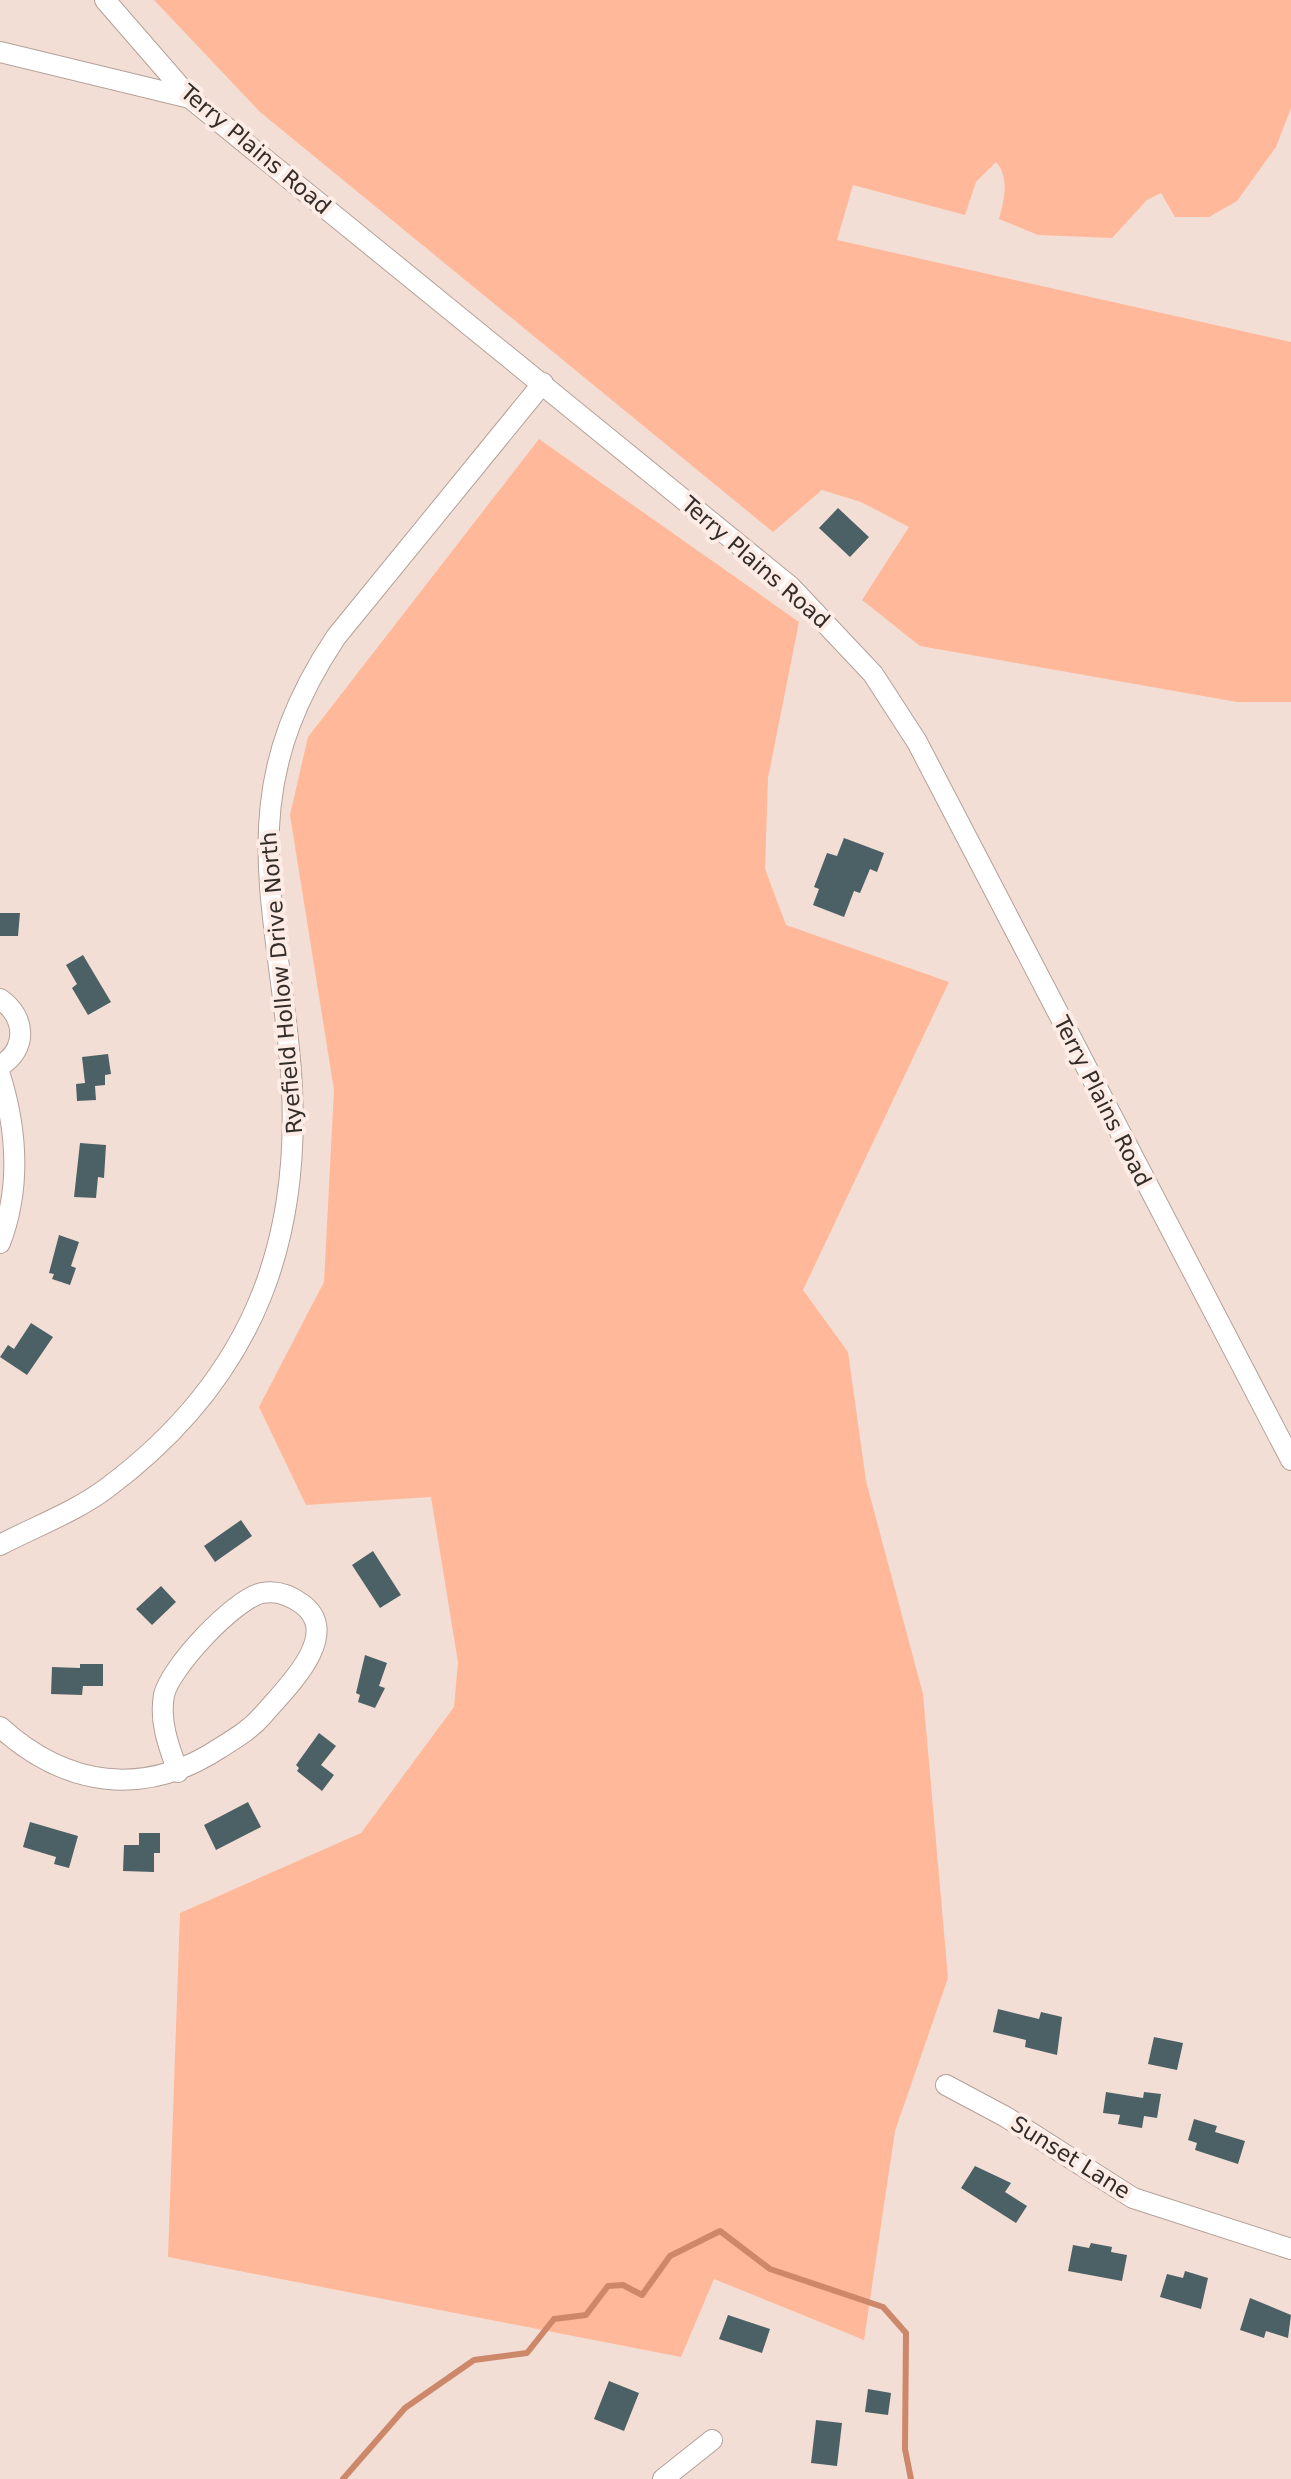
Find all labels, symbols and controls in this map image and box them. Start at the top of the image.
street label: Terry Plains Road [175,79,336,219]
street label: Terry Plains Road [676,491,835,633]
street label: Ryefield Hollow Drive North [256,831,307,1135]
street label: Terry Plains Road [1048,1011,1156,1190]
street label: Sunset Lane [1007,2111,1135,2204]

